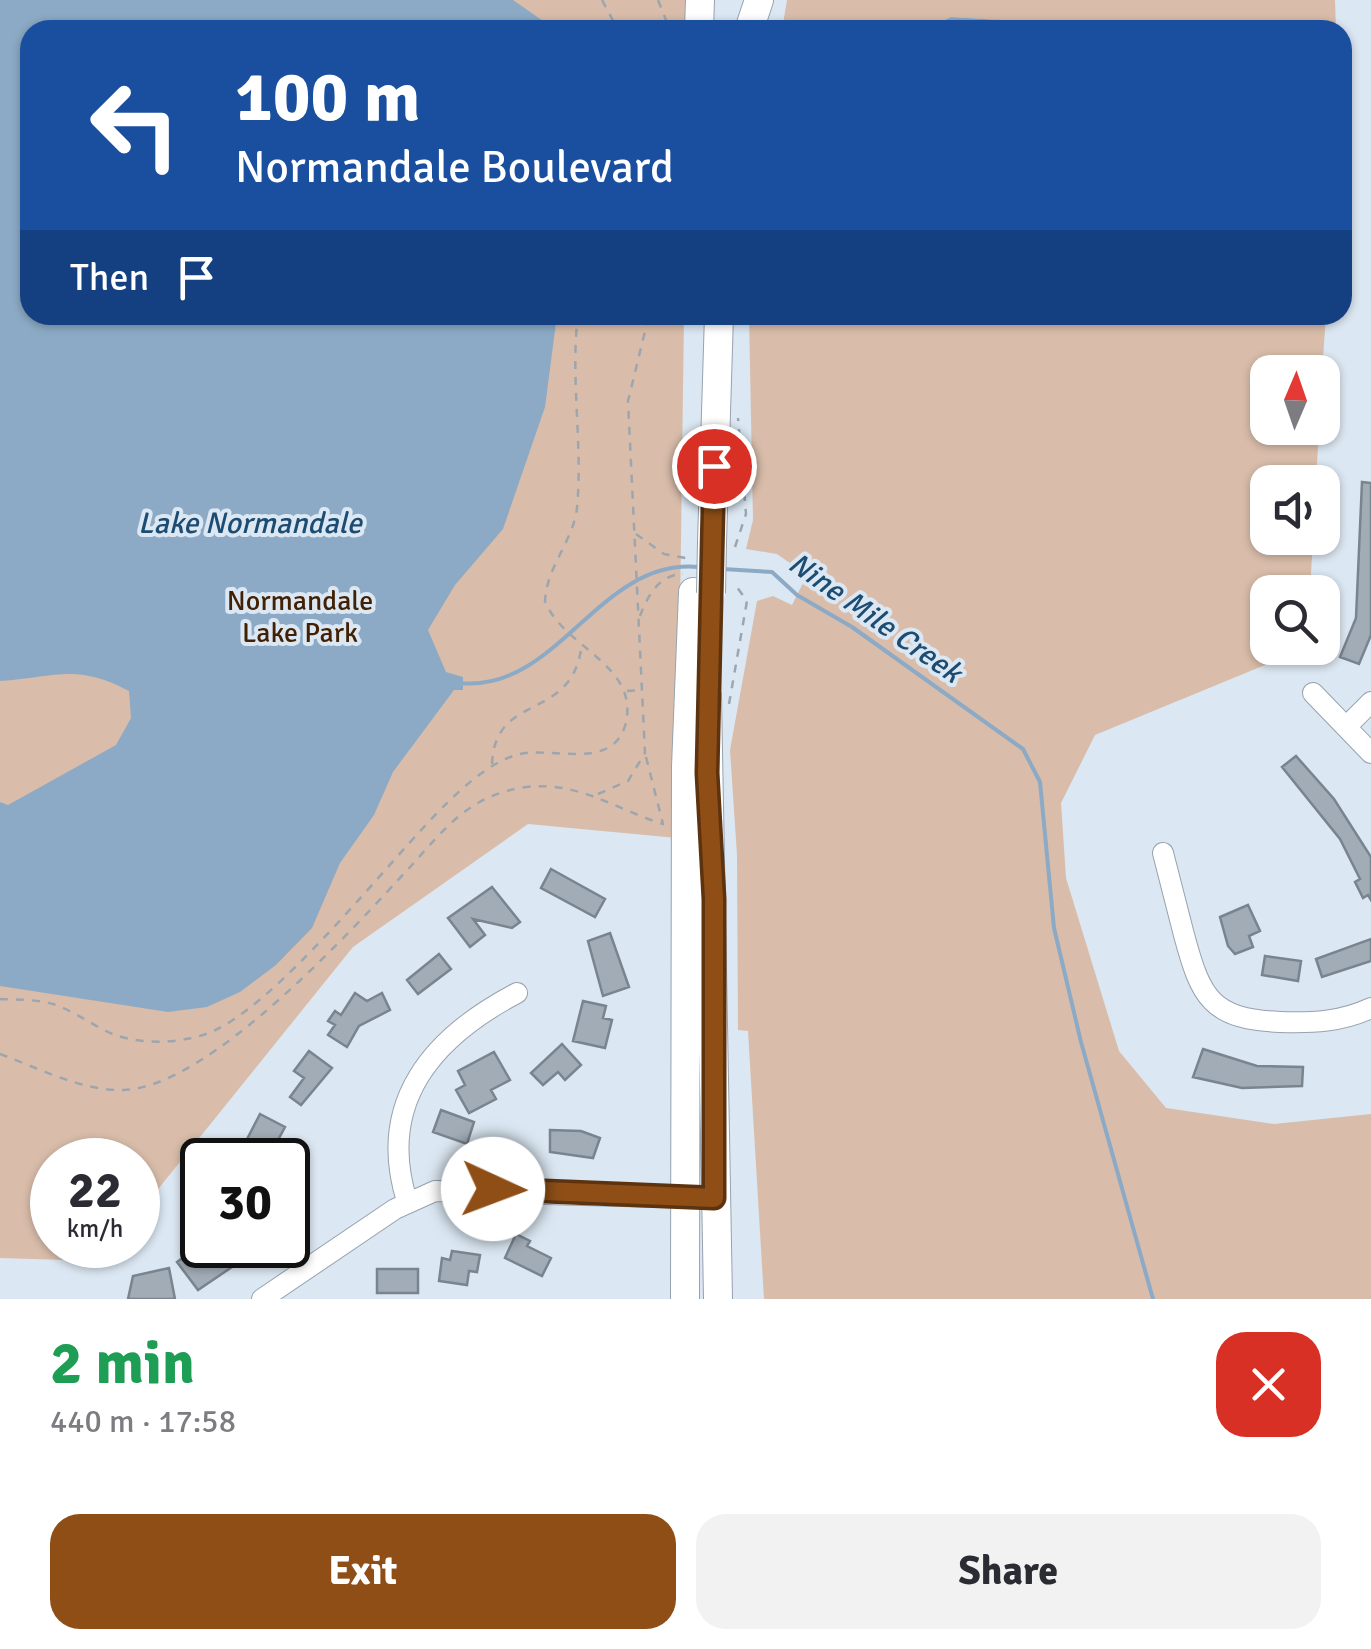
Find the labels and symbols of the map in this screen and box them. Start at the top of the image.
north arrow [1250,355,1340,445]
pin [672,424,757,509]
water label: Lake Normandale [138,505,364,542]
water label: Nine Mile Creek [781,545,971,693]
park label: Normandale Lake Park [227,584,373,650]
position arrow [441,1137,545,1241]
speed limit sign: 30 [180,1138,310,1268]

